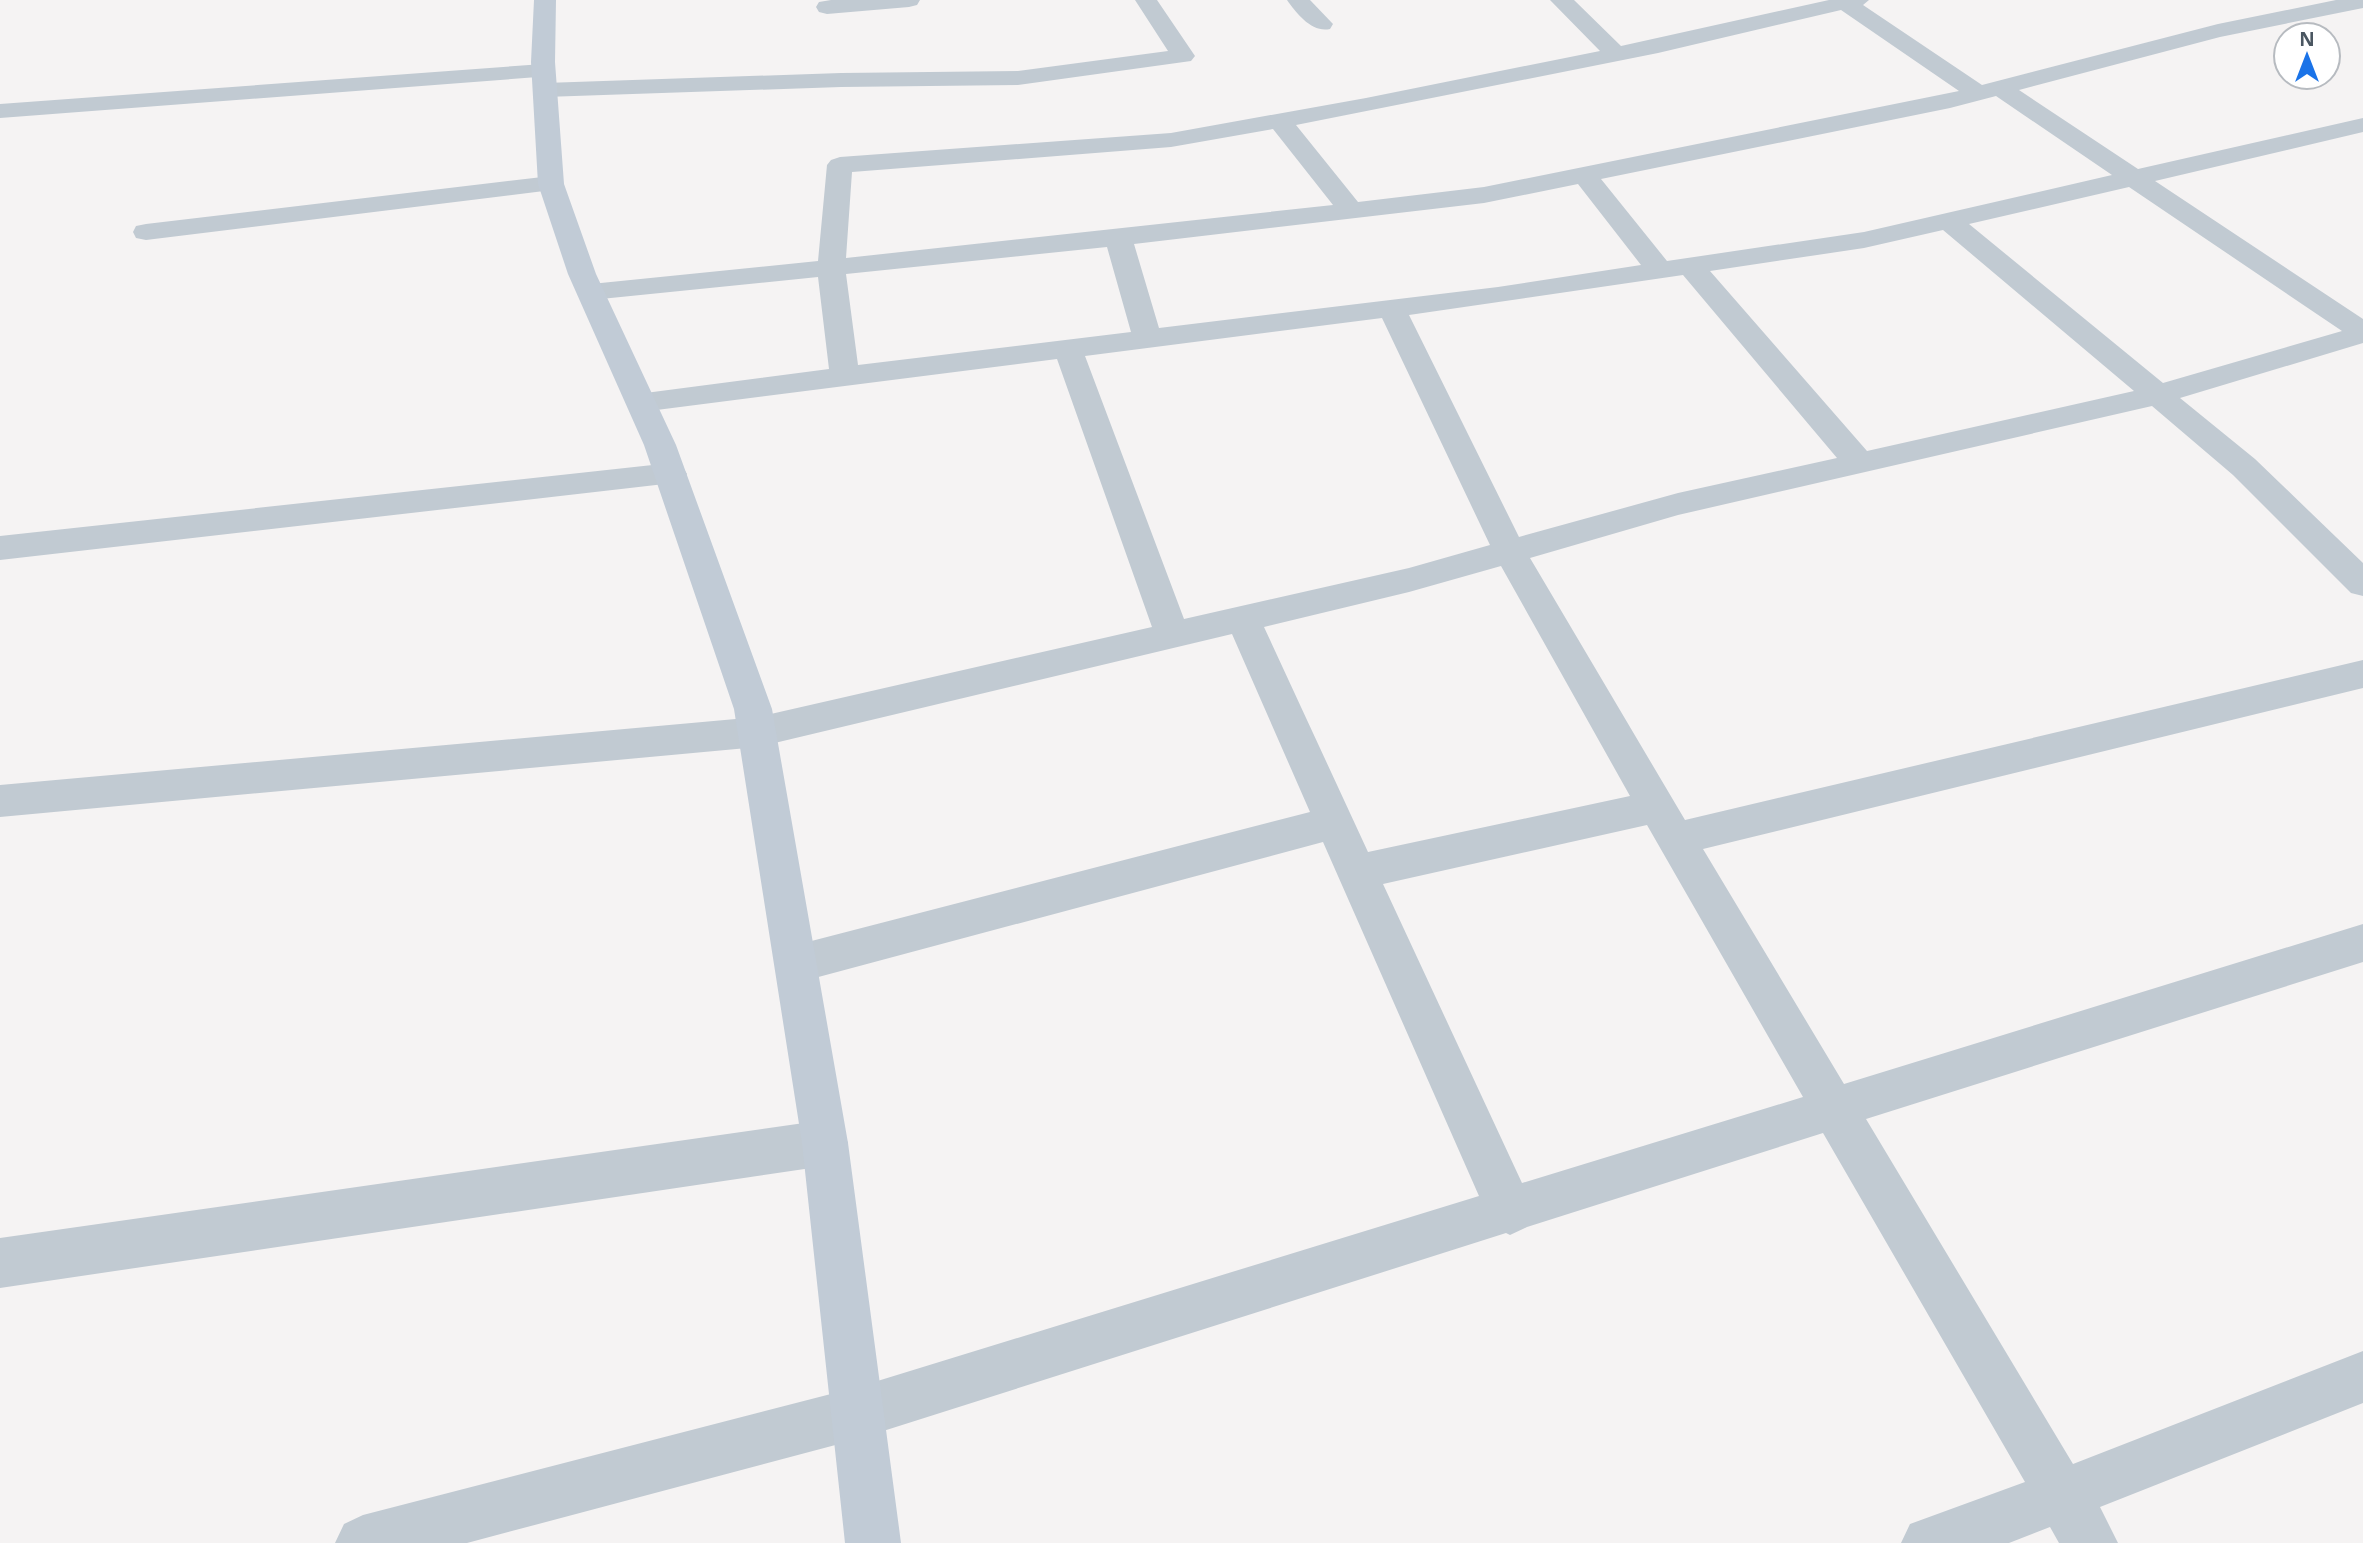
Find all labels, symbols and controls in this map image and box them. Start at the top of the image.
north arrow [2272,21,2342,91]
text: N [2299,26,2315,52]

